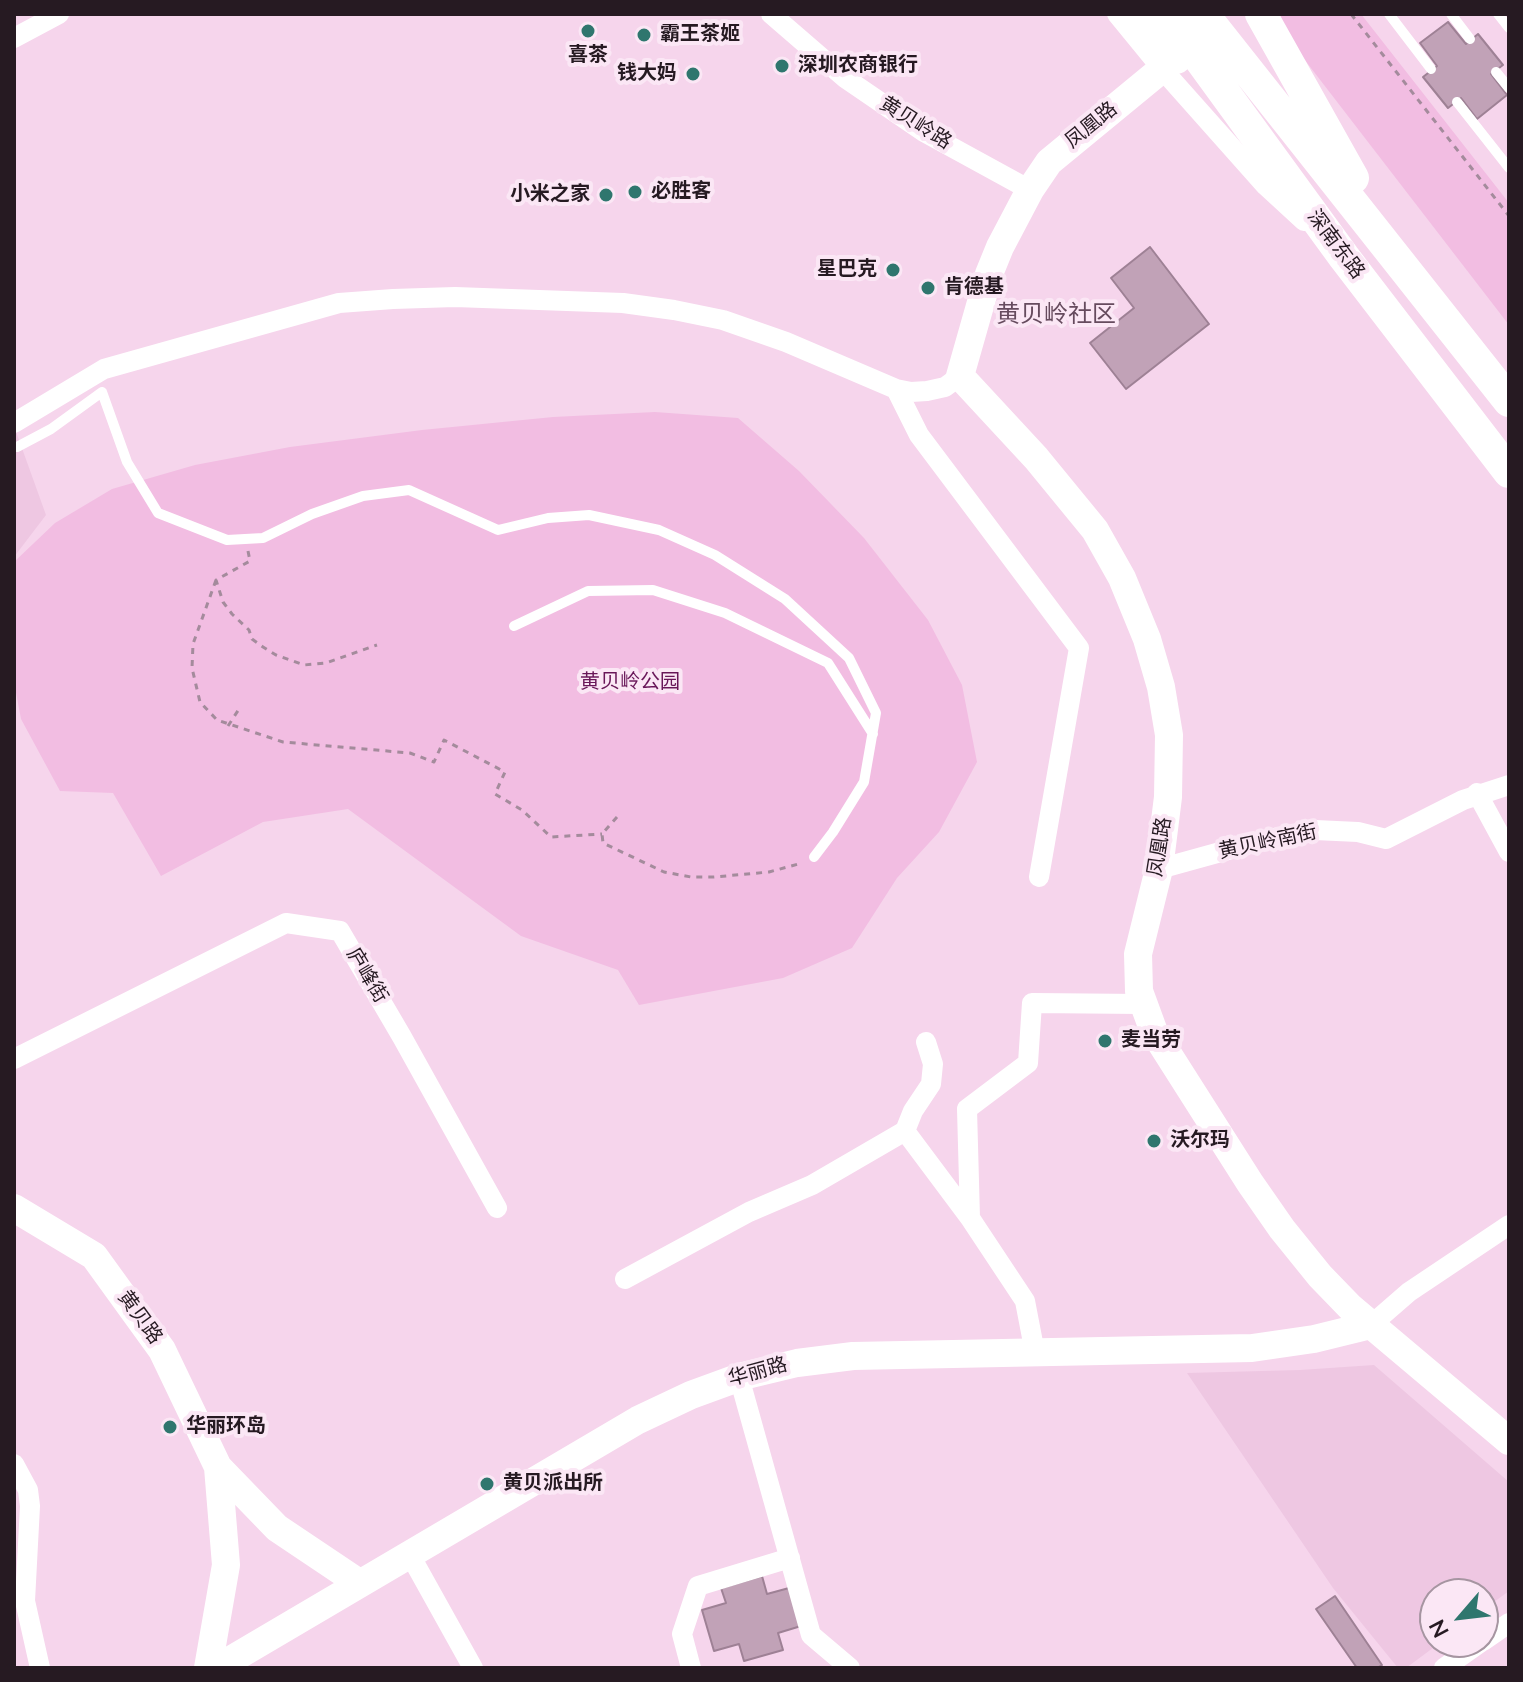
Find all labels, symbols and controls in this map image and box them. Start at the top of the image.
marker: 喜茶 [579,22,597,40]
place label: 霸王茶姬 [660,23,740,47]
marker: 霸王茶姬 [635,26,653,44]
place label: 喜茶 [568,44,608,68]
place label: 深圳农商银行 [798,54,918,78]
marker: 深圳农商银行 [773,57,791,75]
place label: 钱大妈 [617,62,677,86]
marker: 钱大妈 [684,65,702,83]
street label: 黄贝岭路 [875,93,955,155]
street label: 凤凰路 [1061,98,1123,154]
place label: 必胜客 [651,180,711,204]
place label: 小米之家 [510,183,590,207]
marker: 必胜客 [626,183,644,201]
marker: 小米之家 [597,186,615,204]
street label: 深南东路 [1301,206,1369,284]
place label: 星巴克 [817,258,877,282]
marker: 星巴克 [884,261,902,279]
place label: 肯德基 [944,276,1004,300]
marker: 肯德基 [919,279,937,297]
district label: 黄贝岭社区 [996,302,1116,330]
park label: 黄贝岭公园 [580,671,680,695]
street label: 凤凰路 [1144,815,1178,879]
street label: 黄贝岭南街 [1217,821,1319,865]
street label: 庐峰街 [340,944,392,1008]
place label: 麦当劳 [1121,1029,1181,1053]
marker: 麦当劳 [1096,1032,1114,1050]
place label: 沃尔玛 [1170,1129,1230,1153]
marker: 沃尔玛 [1145,1132,1163,1150]
street label: 黄贝路 [112,1287,166,1349]
street label: 华丽路 [726,1354,790,1392]
place label: 华丽环岛 [186,1415,266,1439]
marker: 华丽环岛 [161,1418,179,1436]
place label: 黄贝派出所 [503,1472,603,1496]
marker: 黄贝派出所 [478,1475,496,1493]
north arrow [1419,1578,1499,1658]
text: N [1422,1614,1457,1643]

